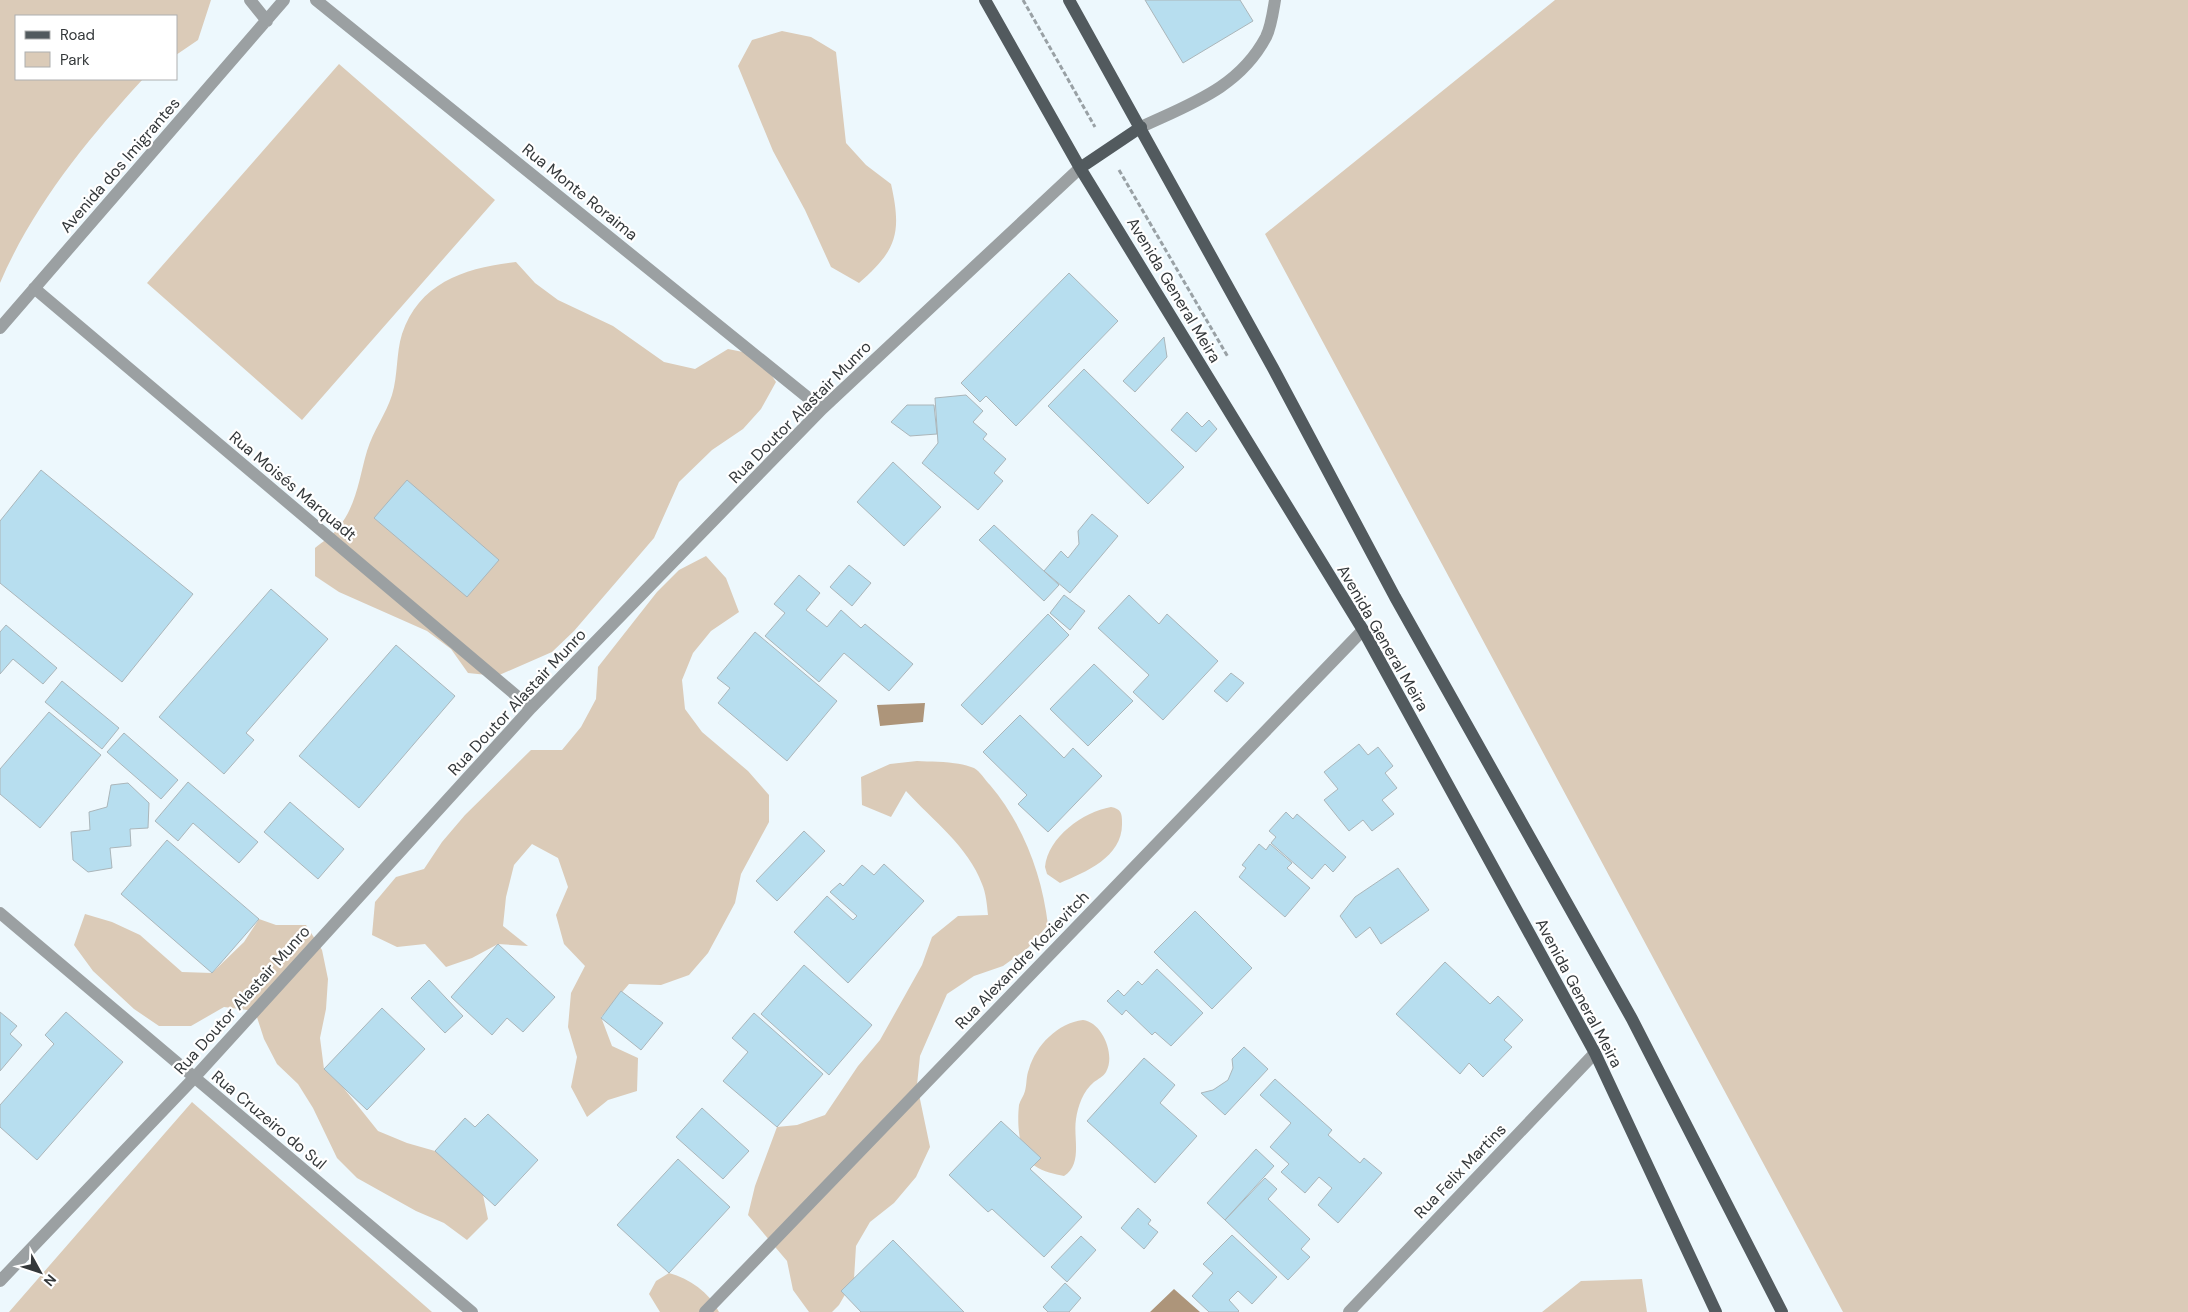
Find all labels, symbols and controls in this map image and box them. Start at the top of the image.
legend [15,15,178,80]
text: Road [60,25,95,45]
text: Park [60,50,90,70]
street label: Avenida dos Imigrantes [55,93,185,237]
street label: Rua Monte Roraima [518,139,642,245]
street label: Avenida General Meira [1122,213,1226,367]
street label: Rua Doutor Alastair Munro [724,336,876,488]
street label: Rua Moisés Marquadt [225,427,361,545]
street label: Avenida General Meira [1332,561,1434,715]
street label: Rua Doutor Alastair Munro [443,624,591,780]
street label: Rua Alexandre Kozievitch [950,886,1094,1034]
street label: Avenida General Meira [1531,915,1627,1071]
street label: Rua Doutor Alastair Munro [169,921,315,1079]
street label: Rua Cruzeiro do Sul [207,1066,331,1174]
street label: Rua Felix Martins [1409,1119,1511,1223]
north arrow [15,1247,65,1297]
text: N [40,1271,60,1290]

